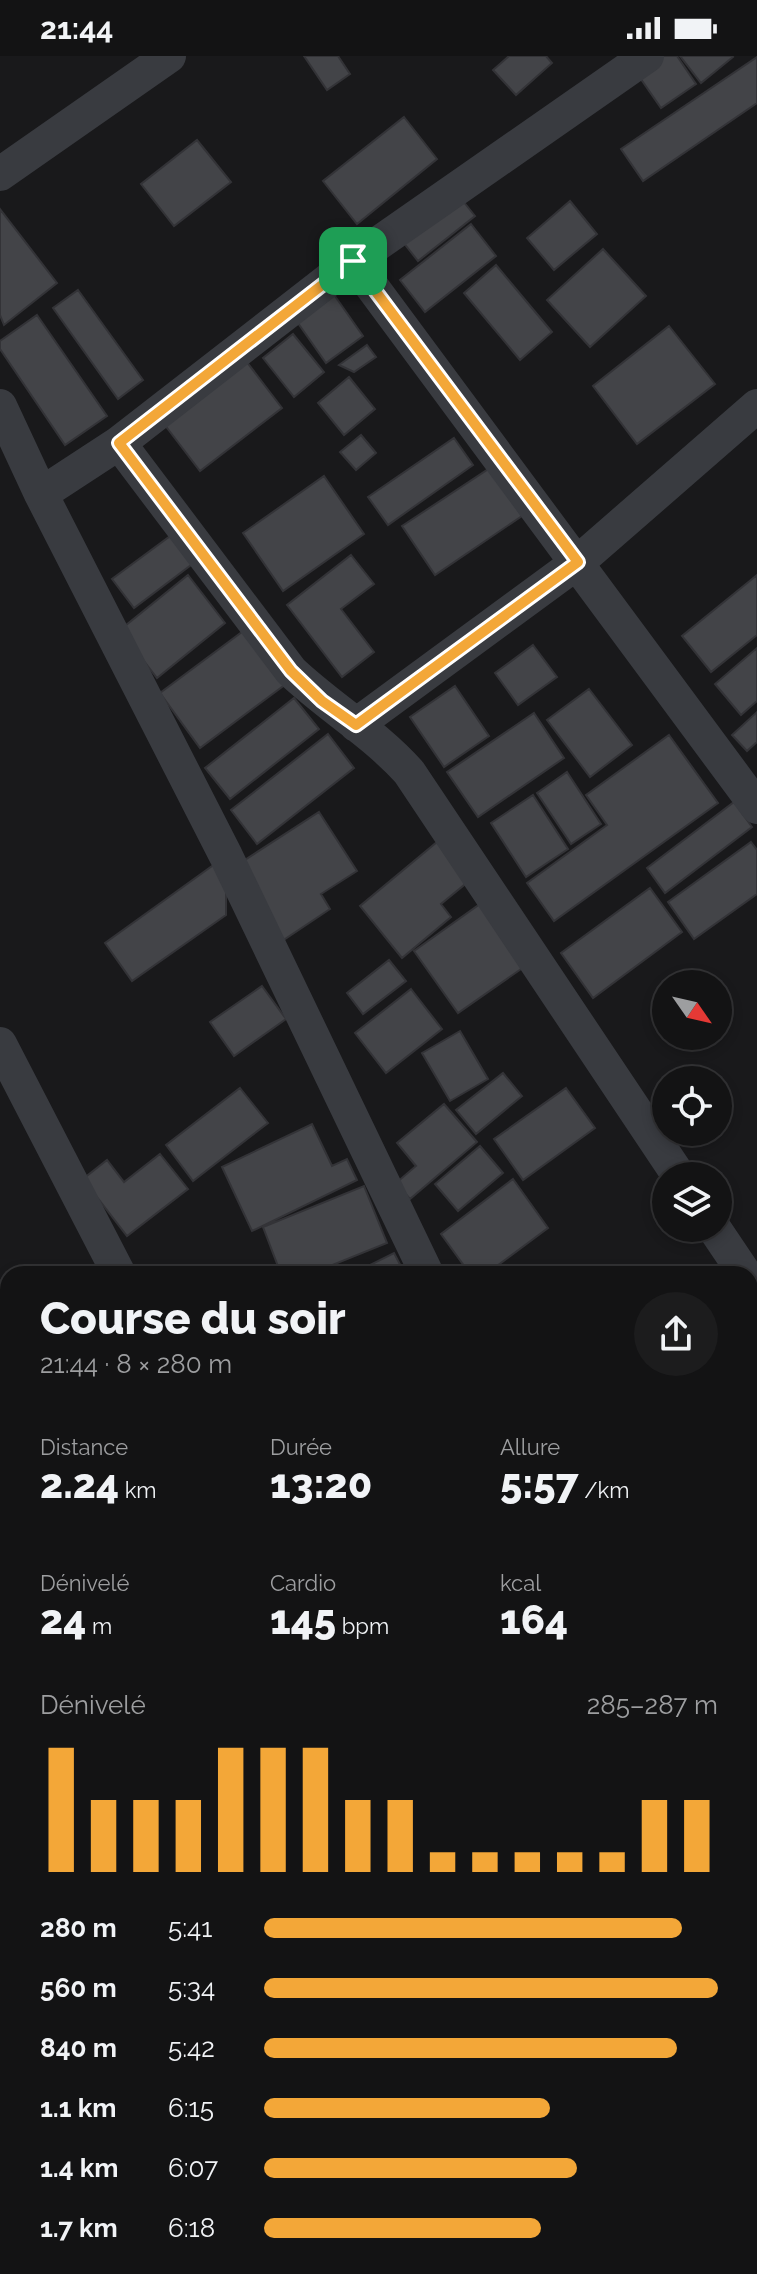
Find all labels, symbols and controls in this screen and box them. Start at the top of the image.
text: 21:44 [40,11,113,46]
pin [319,227,387,295]
icon: arrive [331,239,375,283]
north arrow [652,970,732,1050]
map controls [652,970,732,1242]
button: locate [652,1066,732,1146]
button: layers [652,1162,732,1242]
button: share [634,1292,718,1376]
text: Course du soir [40,1293,346,1344]
text: 21:44 · 8 × 280 m [40,1349,232,1379]
text: Distance [40,1434,128,1460]
text: Durée [270,1434,332,1460]
text: Allure [500,1434,560,1460]
text: 2.24 [40,1460,119,1507]
text: 13:20 [270,1460,372,1507]
text: 5:57 [500,1460,579,1507]
text: km [119,1477,157,1503]
text: /km [579,1477,629,1503]
text: Dénivelé [40,1570,129,1596]
text: Cardio [270,1570,336,1596]
text: kcal [500,1570,541,1596]
text: 24 [40,1596,86,1643]
text: 145 [270,1596,336,1643]
text: 164 [500,1596,568,1643]
text: m [86,1613,112,1639]
text: bpm [336,1613,389,1639]
text: Dénivelé [40,1690,146,1720]
text: 285–287 m [587,1690,718,1720]
text: 280 m [40,1913,117,1943]
text: 5:41 [168,1913,212,1943]
text: 560 m [40,1973,117,2003]
text: 5:34 [168,1973,215,2003]
text: 840 m [40,2033,117,2063]
text: 5:42 [168,2033,215,2063]
text: 1.1 km [40,2093,117,2123]
text: 6:15 [168,2093,214,2123]
text: 1.4 km [40,2153,119,2183]
text: 6:07 [168,2153,218,2183]
text: 1.7 km [40,2213,118,2243]
text: 6:18 [168,2213,215,2243]

